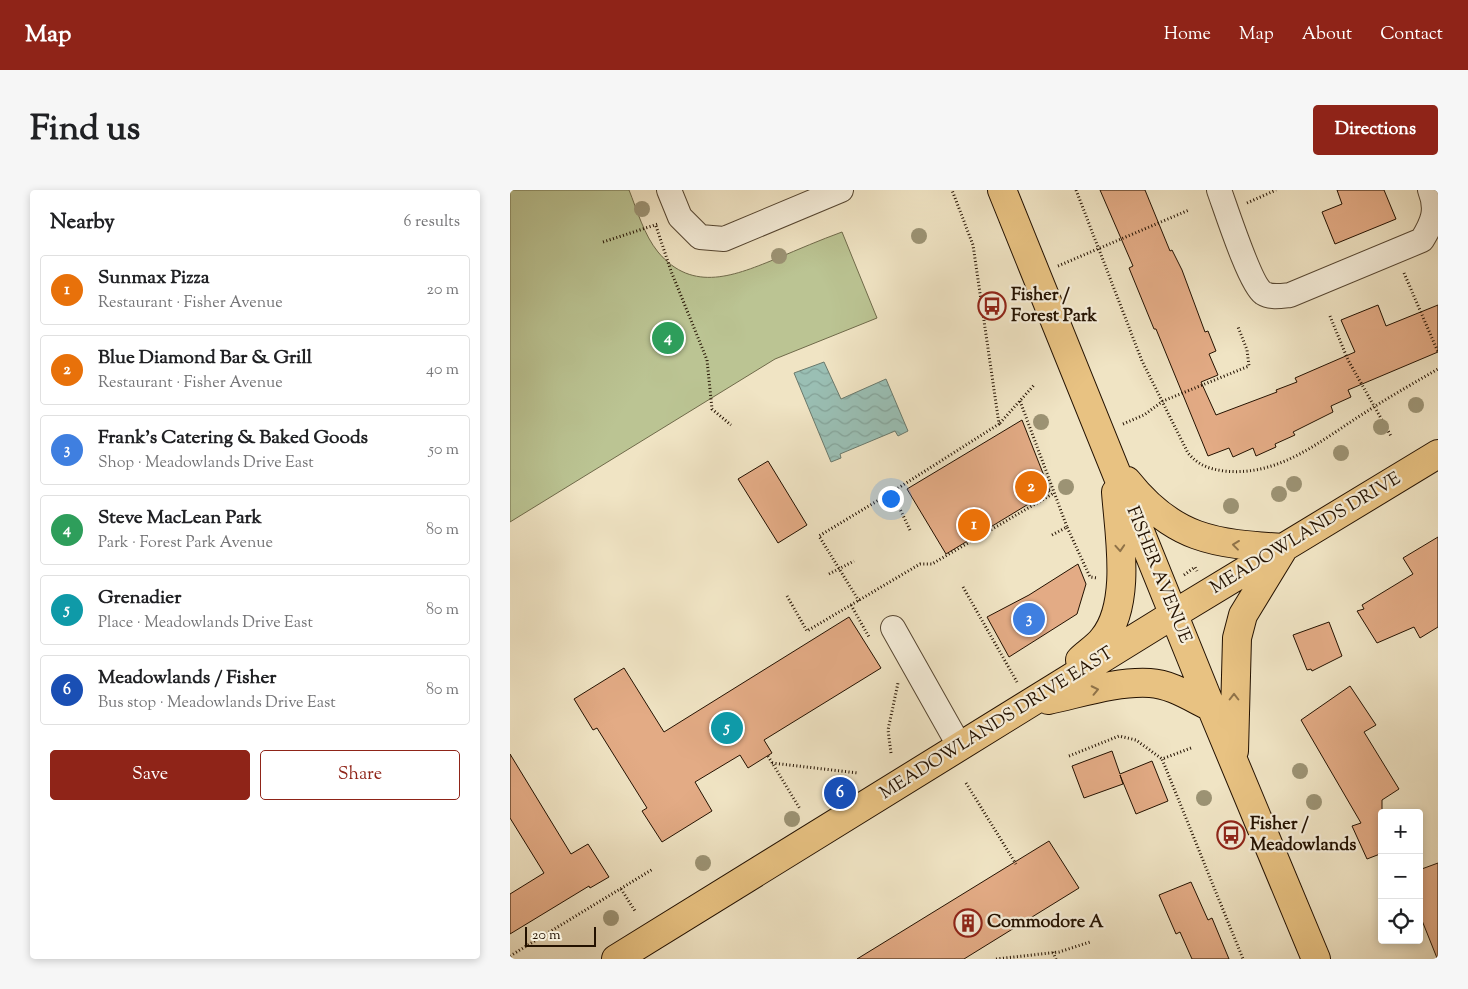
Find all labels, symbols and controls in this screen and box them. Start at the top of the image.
text: Map [25,18,71,52]
text: Home [1164,22,1211,48]
text: Map [1239,22,1274,48]
text: About [1302,22,1352,48]
text: Contact [1380,22,1443,48]
text: Find us [30,105,140,156]
button: Directions [1313,105,1438,155]
text: Nearby [50,208,115,238]
text: 6 results [404,211,460,234]
text: Sunmax Pizza [98,265,209,292]
text: 1 [64,279,70,302]
text: 20 m [426,279,459,302]
place label: Fisher / Forest Park [1011,283,1097,330]
bus stop icon: Fisher / Forest Park [977,291,1007,321]
text: Restaurant · Fisher Avenue [98,292,283,315]
pin: 4 [652,319,684,357]
text: Blue Diamond Bar & Grill [98,345,312,372]
text: 2 [63,359,71,382]
text: 40 m [426,359,459,382]
text: Restaurant · Fisher Avenue [98,372,283,395]
text: Frank's Catering & Baked Goods [98,425,368,452]
text: 3 [64,439,70,462]
text: 50 m [428,439,459,462]
text: Shop · Meadowlands Drive East [98,452,314,475]
street label: MEADOWLANDS DRIVE [1206,467,1406,601]
pin: 2 [1015,468,1047,506]
your location [878,486,904,512]
street label: FISHER AVENUE [1119,503,1197,648]
text: Steve MacLean Park [98,505,262,532]
pin: 1 [958,506,990,544]
text: 4 [63,519,71,542]
text: 80 m [426,519,459,542]
text: Park · Forest Park Avenue [98,532,273,555]
one-way arrow [1231,540,1240,550]
one-way arrow [1115,544,1126,552]
text: Grenadier [98,585,181,612]
text: 5 [64,599,70,622]
text: 80 m [426,599,459,622]
pin: 3 [1013,600,1045,638]
text: Place · Meadowlands Drive East [98,612,313,635]
street label: MEADOWLANDS DRIVE EAST [875,641,1119,807]
text: Meadowlands / Fisher [98,665,276,692]
text: 6 [63,679,71,702]
text: 80 m [426,679,459,702]
one-way arrow [1090,685,1099,696]
text: Bus stop · Meadowlands Drive East [98,692,336,715]
one-way arrow [1229,693,1239,701]
pin: 5 [711,709,743,747]
button: Save [50,750,250,800]
button: Share [260,750,460,800]
pin: 6 [824,774,856,812]
map controls [1378,809,1423,944]
button: + [1378,809,1423,854]
place label: Fisher / Meadowlands [1250,812,1356,859]
bus stop icon: Fisher / Meadowlands [1216,820,1246,850]
button: − [1378,854,1423,899]
button: locate [1378,899,1423,944]
building icon: Commodore A [953,908,983,938]
place label: Commodore A [987,910,1104,936]
scale bar [525,924,596,947]
text: 20 m [532,926,561,946]

